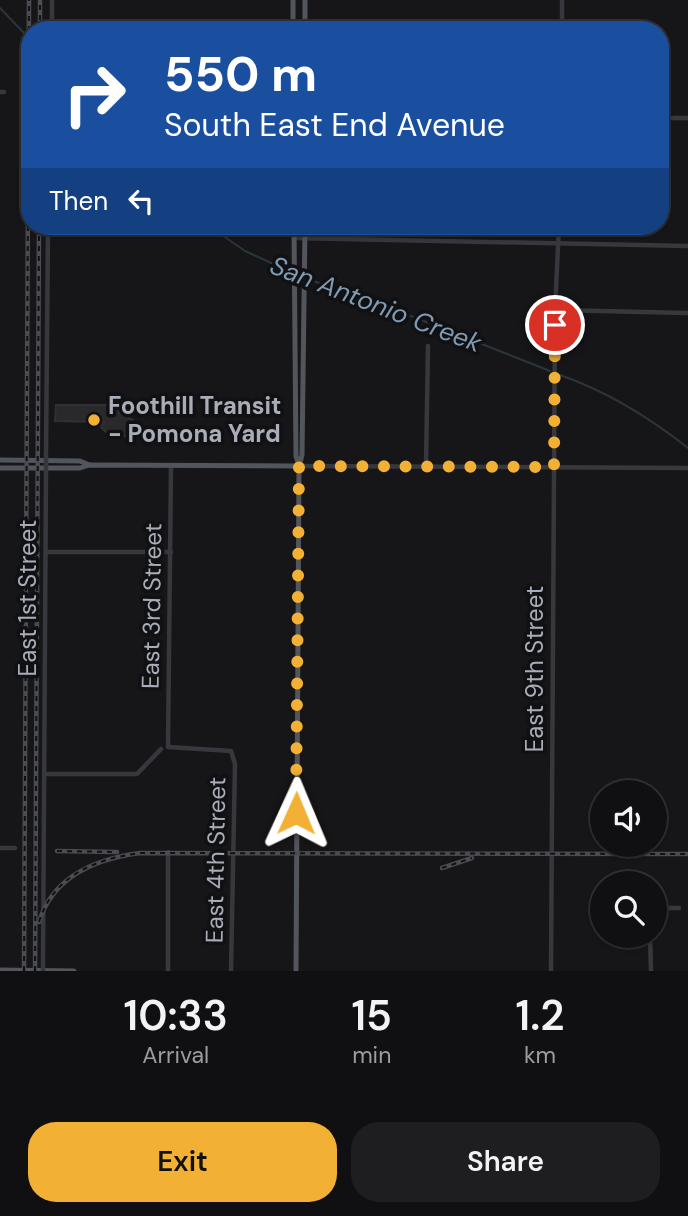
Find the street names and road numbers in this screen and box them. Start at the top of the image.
street label: East 1st Street [12,520,43,676]
street label: East 3rd Street [135,523,168,689]
street label: East 9th Street [519,586,550,752]
street label: East 4th Street [199,777,232,943]

